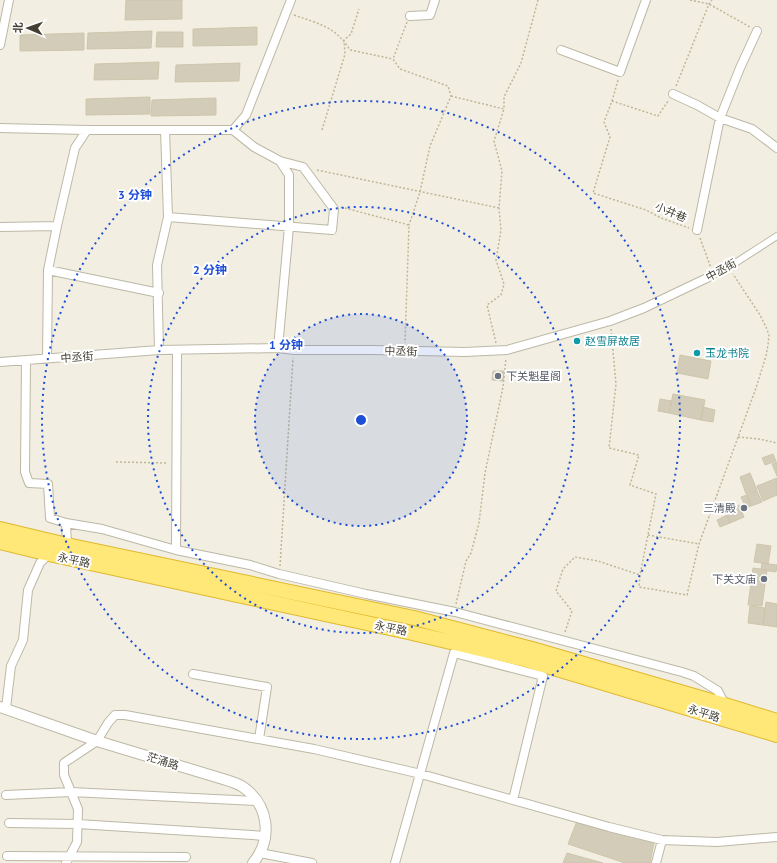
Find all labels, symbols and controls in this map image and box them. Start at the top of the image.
north arrow [8,8,48,48]
text: 北 [11,22,25,33]
text: 3 分钟 [118,187,152,202]
street label: 小井巷 [653,199,689,225]
street label: 中丞街 [703,256,739,284]
text: 2 分钟 [193,262,227,277]
place label: 赵雪屏故居 [585,334,640,348]
marker: 赵雪屏故居 [572,336,582,346]
text: 1 分钟 [269,337,303,352]
street label: 中丞街 [384,343,418,359]
place label: 玉龙书院 [705,346,749,360]
marker: 玉龙书院 [692,348,702,358]
street label: 中丞街 [60,349,94,365]
place label: 下关魁星阁 [506,369,561,383]
marker: 下关魁星阁 [493,371,503,381]
centre of rings [354,413,368,427]
place label: 三清殿 [703,501,736,515]
marker: 三清殿 [739,503,749,513]
street label: 永平路 [56,550,92,570]
place label: 下关文庙 [712,572,756,586]
marker: 下关文庙 [759,574,769,584]
street label: 永平路 [373,618,409,638]
street label: 永平路 [686,701,722,725]
street label: 茫涌路 [145,749,181,773]

